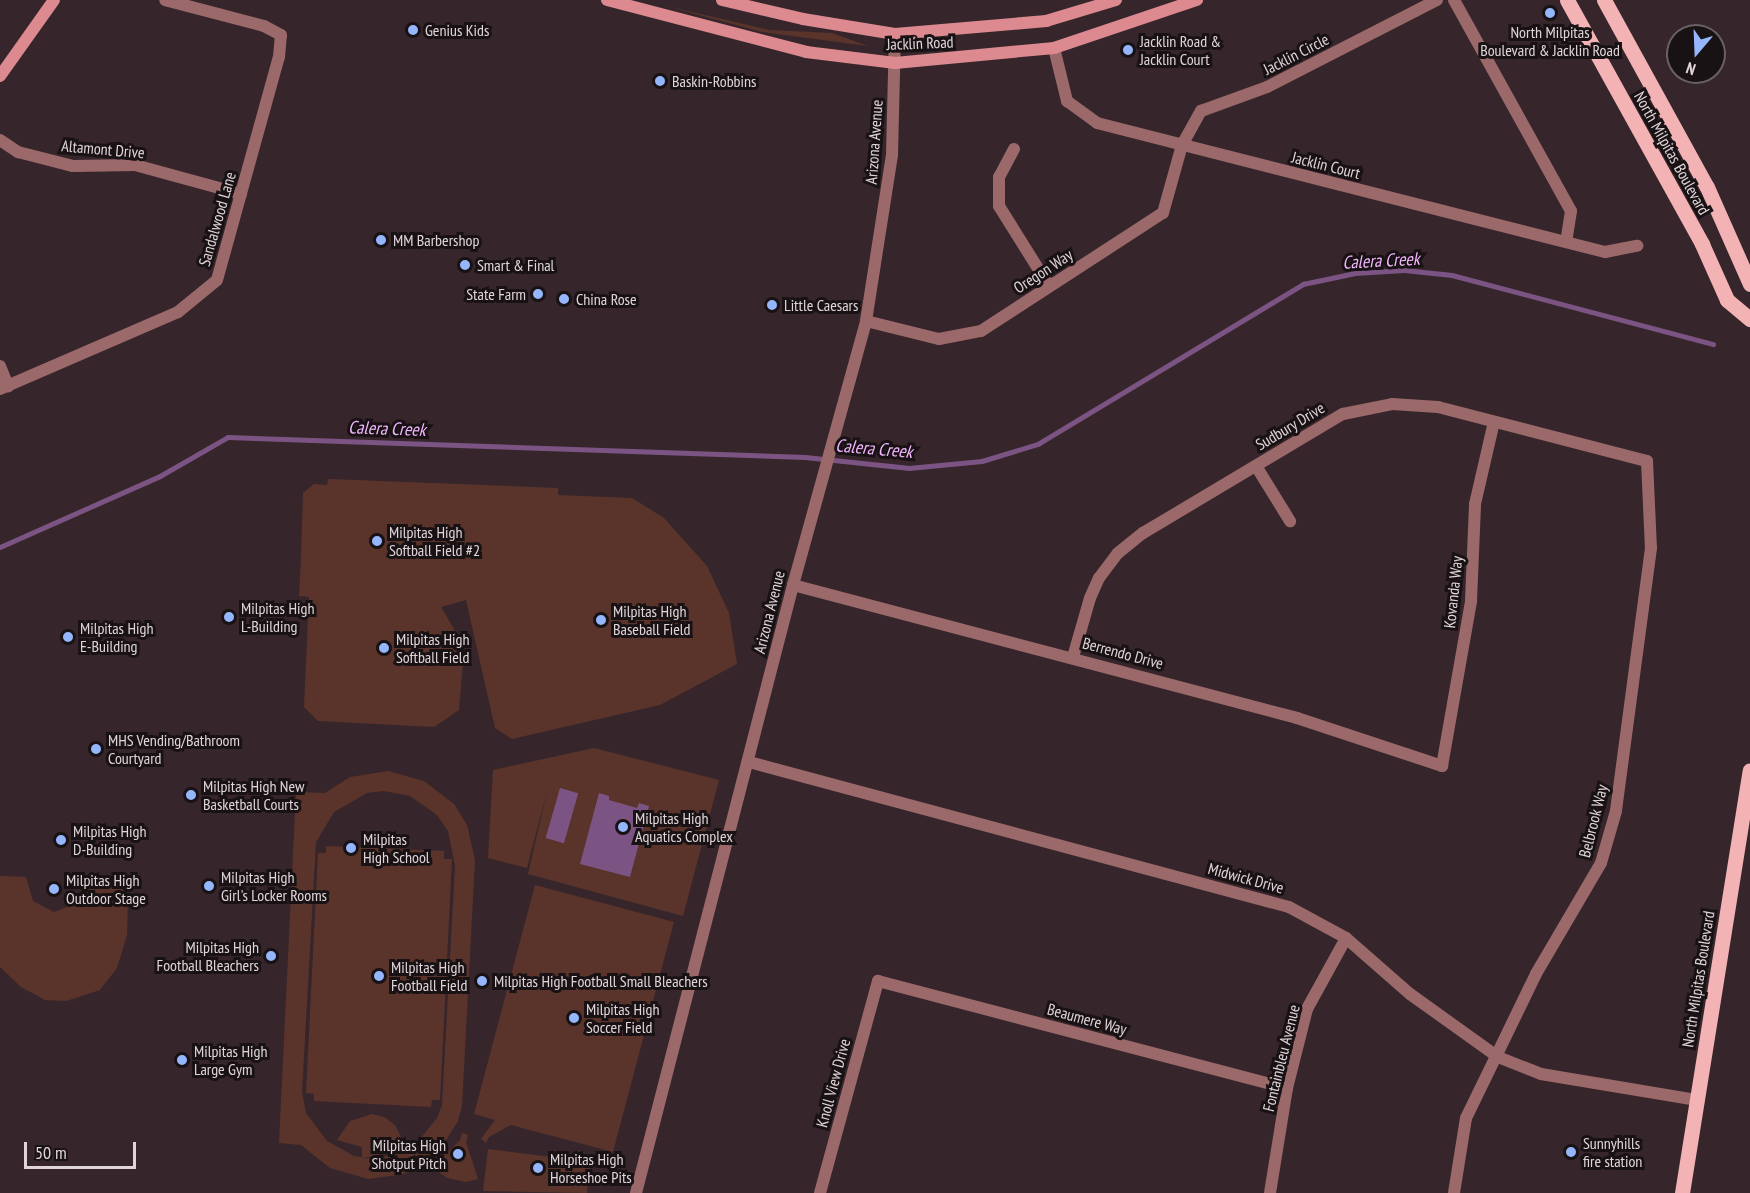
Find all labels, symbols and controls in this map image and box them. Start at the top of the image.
marker: North Milpitas Boulevard & Jacklin Road [1543,6,1557,20]
place label: Genius Kids [425,20,489,40]
place label: North Milpitas Boulevard & Jacklin Road [1480,22,1620,60]
marker: Genius Kids [406,23,420,37]
north arrow [1666,24,1726,84]
street label: Jacklin Circle [1260,29,1332,79]
place label: Jacklin Road & Jacklin Court [1140,31,1221,69]
street label: Jacklin Road [886,32,954,54]
marker: Jacklin Road & Jacklin Court [1121,43,1135,57]
text: N [1683,58,1698,80]
place label: Baskin-Robbins [672,71,756,91]
marker: Baskin-Robbins [653,74,667,88]
street label: North Milpitas Boulevard [1630,88,1714,218]
street label: Arizona Avenue [861,99,887,185]
street label: Altamont Drive [61,136,145,162]
street label: Jacklin Court [1290,147,1362,183]
street label: Sandalwood Lane [194,170,240,268]
place label: MM Barbershop [393,230,479,250]
marker: MM Barbershop [374,233,388,247]
street label: Oregon Way [1010,245,1076,297]
water label: Calera Creek [1342,248,1420,274]
place label: Smart & Final [477,255,554,275]
marker: Smart & Final [458,258,472,272]
place label: State Farm [466,284,526,304]
marker: State Farm [531,287,545,301]
place label: China Rose [576,289,637,309]
marker: China Rose [557,292,571,306]
place label: Little Caesars [784,295,858,315]
marker: Little Caesars [765,298,779,312]
street label: Sudbury Drive [1252,398,1328,454]
water label: Calera Creek [348,417,426,441]
water label: Calera Creek [834,435,914,463]
place label: Milpitas High Softball Field #2 [389,522,480,560]
marker: Milpitas High Softball Field #2 [370,534,384,548]
street label: Kovanda Way [1440,555,1466,629]
street label: Arizona Avenue [749,568,789,656]
place label: Milpitas High L-Building [241,598,314,636]
place label: Milpitas High Baseball Field [613,601,690,639]
marker: Milpitas High L-Building [222,610,236,624]
marker: Milpitas High Baseball Field [594,613,608,627]
place label: Milpitas High E-Building [80,618,153,656]
place label: Milpitas High Softball Field [396,629,469,667]
marker: Milpitas High E-Building [61,630,75,644]
street label: Berrendo Drive [1081,633,1165,673]
marker: Milpitas High Softball Field [377,641,391,655]
place label: MHS Vending/Bathroom Courtyard [108,730,240,768]
marker: MHS Vending/Bathroom Courtyard [89,742,103,756]
place label: Milpitas High New Basketball Courts [203,776,304,814]
street label: Belbrook Way [1575,782,1611,860]
marker: Milpitas High New Basketball Courts [184,788,198,802]
place label: Milpitas High Aquatics Complex [635,808,733,846]
marker: Milpitas High Aquatics Complex [616,820,630,834]
place label: Milpitas High D-Building [73,821,146,859]
place label: Milpitas High School [363,829,430,867]
marker: Milpitas High D-Building [54,833,68,847]
marker: Milpitas High School [344,841,358,855]
street label: Midwick Drive [1206,859,1286,897]
place label: Milpitas High Girl's Locker Rooms [221,867,327,905]
place label: Milpitas High Outdoor Stage [66,870,146,908]
marker: Milpitas High Girl's Locker Rooms [202,879,216,893]
marker: Milpitas High Outdoor Stage [47,882,61,896]
street label: North Milpitas Boulevard [1678,909,1718,1049]
place label: Milpitas High Football Bleachers [157,937,259,975]
marker: Milpitas High Football Bleachers [264,949,278,963]
place label: Milpitas High Football Field [391,957,467,995]
marker: Milpitas High Football Field [372,969,386,983]
place label: Milpitas High Football Small Bleachers [494,971,708,991]
marker: Milpitas High Football Small Bleachers [475,974,489,988]
place label: Milpitas High Soccer Field [586,999,659,1037]
street label: Beaumere Way [1045,999,1129,1039]
street label: Fontainbleu Avenue [1258,1002,1304,1114]
marker: Milpitas High Soccer Field [567,1011,581,1025]
street label: Knoll View Drive [812,1036,854,1130]
place label: Milpitas High Large Gym [194,1041,267,1079]
marker: Milpitas High Large Gym [175,1053,189,1067]
scale bar [27,1130,140,1168]
place label: Sunnyhills fire station [1583,1133,1642,1171]
place label: Milpitas High Shotput Pitch [371,1135,446,1173]
text: 50 m [35,1141,67,1164]
marker: Sunnyhills fire station [1564,1145,1578,1159]
marker: Milpitas High Shotput Pitch [451,1147,465,1161]
place label: Milpitas High Horseshoe Pits [550,1149,632,1187]
marker: Milpitas High Horseshoe Pits [531,1161,545,1175]

